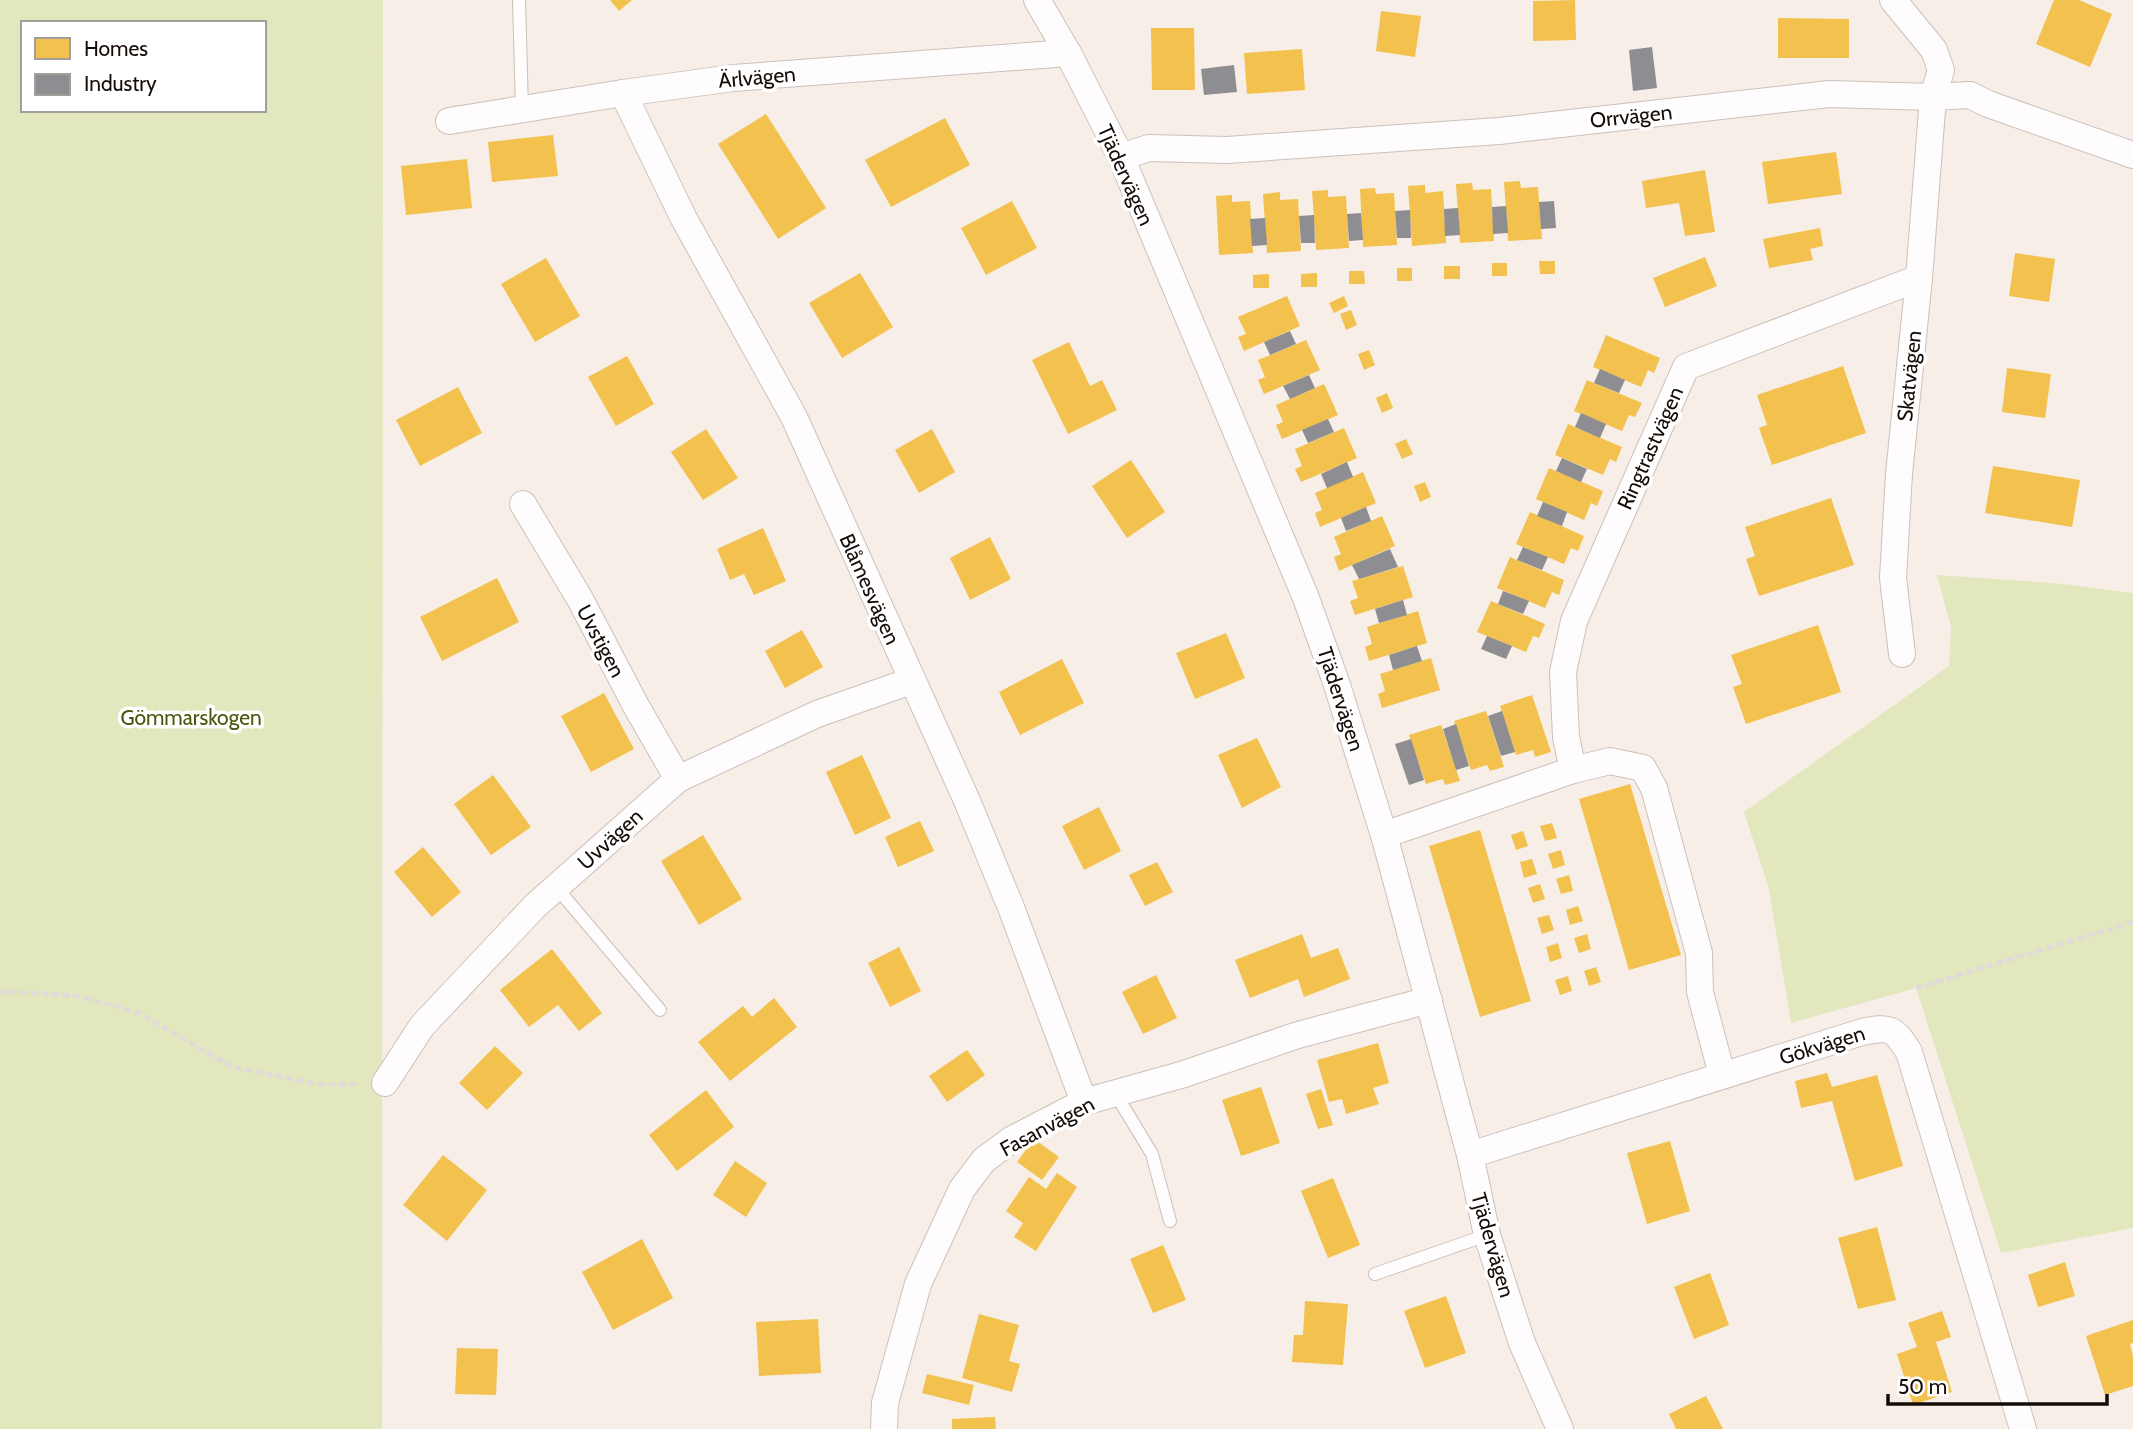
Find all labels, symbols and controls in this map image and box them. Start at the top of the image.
legend [21,21,266,112]
text: Homes [84,36,148,61]
street label: Ärlvägen [717,61,797,93]
text: Industry [84,71,157,96]
street label: Orrvägen [1589,99,1673,133]
street label: Tjädervägen [1092,121,1159,230]
street label: Skatvägen [1892,329,1926,423]
street label: Ringtrastvägen [1612,383,1688,513]
street label: Blåmesvägen [834,530,906,648]
street label: Uvstigen [572,600,630,682]
street label: Tjädervägen [1312,644,1370,754]
park label: Gömmarskogen [120,705,262,730]
street label: Uvvägen [572,803,648,875]
street label: Gökvägen [1776,1020,1868,1070]
street label: Fasanvägen [996,1091,1098,1161]
street label: Tjädervägen [1465,1190,1520,1301]
scale bar [1888,1362,2107,1406]
text: 50 m [1898,1374,1947,1399]

